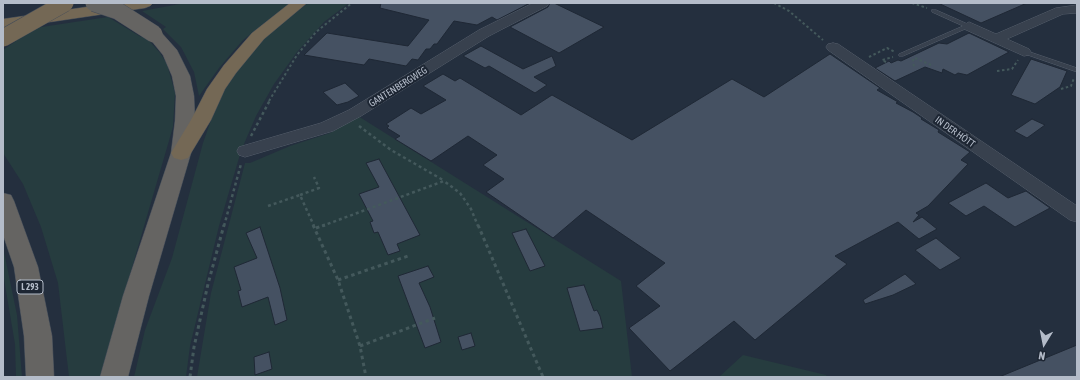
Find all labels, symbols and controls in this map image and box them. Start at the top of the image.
street label: GANTENBERGWEG [367,64,429,110]
street label: IN DER HÖTT [933,114,977,150]
road number: L 293 [17,280,43,294]
north arrow [1024,324,1064,364]
text: N [1038,349,1046,362]

